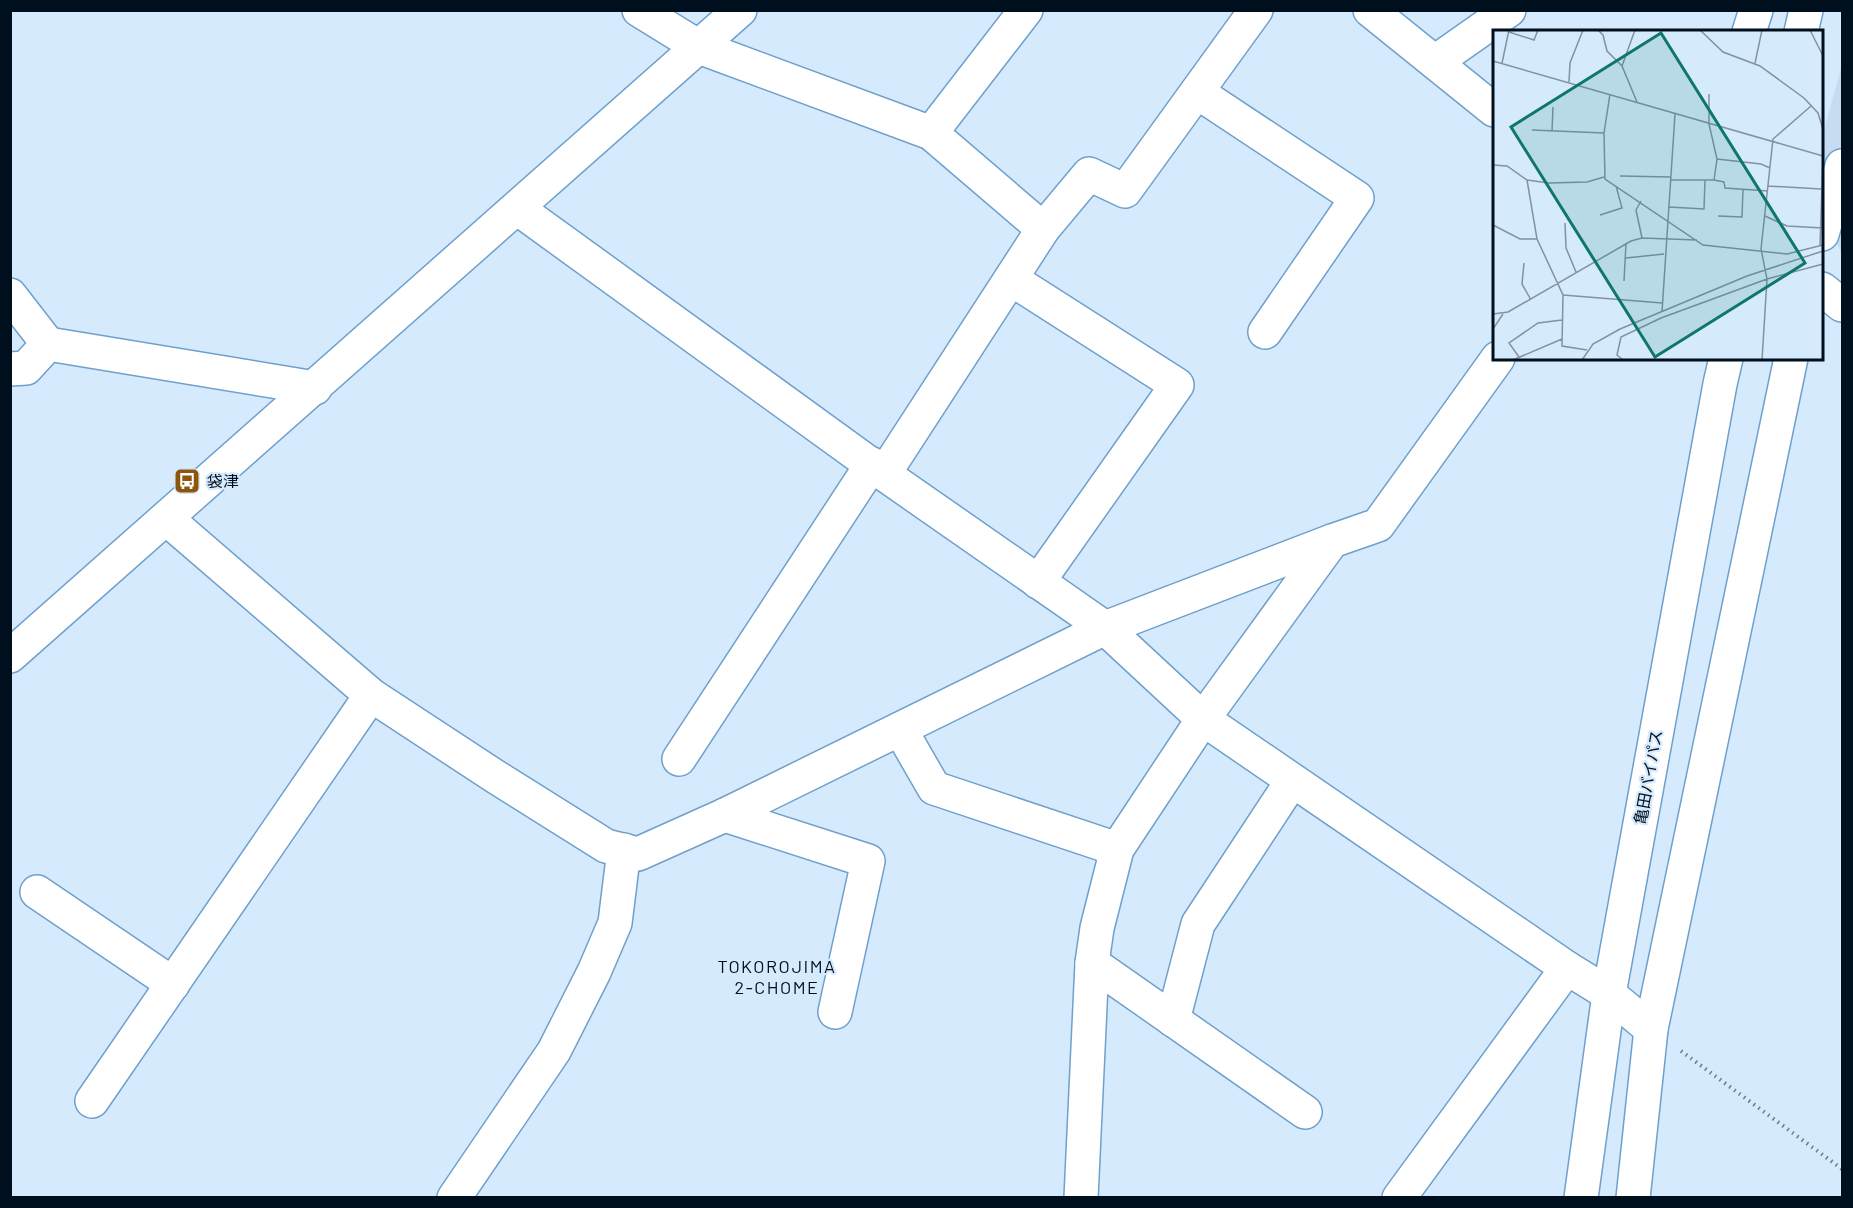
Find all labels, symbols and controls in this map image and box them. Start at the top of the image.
inset map [1493,30,1823,360]
bus stop icon: 袋津 [172,466,202,496]
place label: 袋津 [207,471,239,490]
street label: 亀田バイパス [1630,728,1665,826]
district label: TOKOROJIMA 2-CHOME [718,955,837,998]

